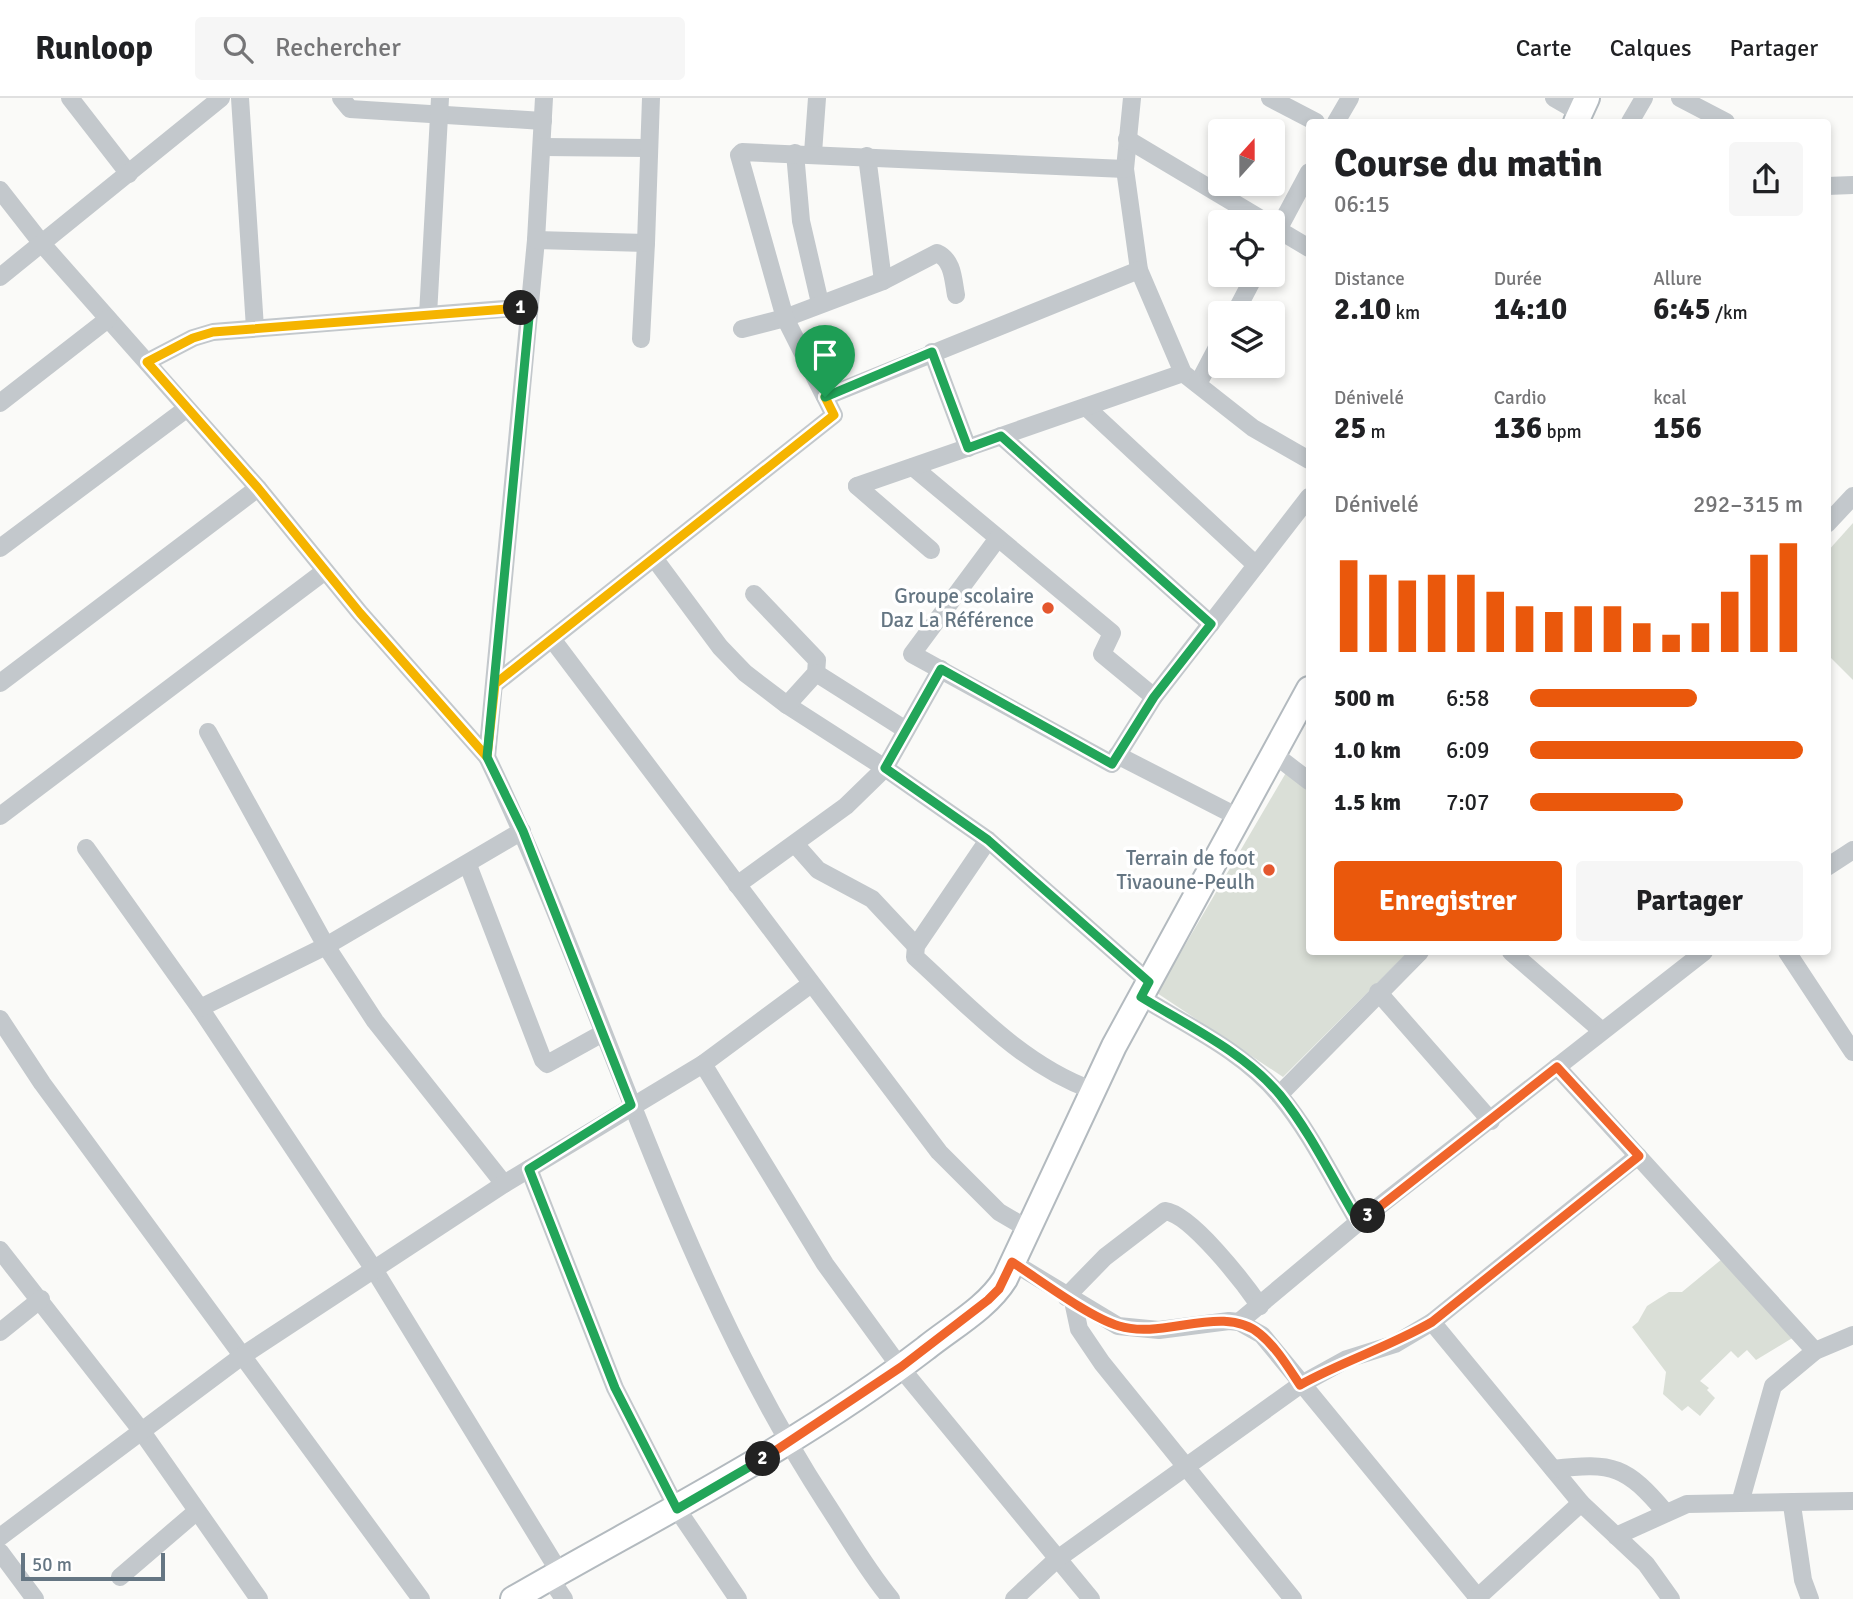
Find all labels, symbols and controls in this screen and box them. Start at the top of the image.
search box [195,17,685,80]
text: Runloop [35,28,153,69]
icon: search [219,29,257,67]
text: Rechercher [275,32,401,64]
text: Carte [1516,33,1572,63]
text: Calques [1610,33,1691,63]
text: Partager [1729,33,1818,63]
north arrow [1208,119,1284,196]
map controls [1208,119,1285,378]
text: Course du matin [1334,140,1603,187]
button: share [1729,142,1803,216]
text: 06:15 [1334,190,1390,219]
button: locate [1208,210,1285,287]
text: Distance [1334,267,1405,291]
text: Durée [1494,267,1542,291]
text: Allure [1653,267,1702,291]
pin: 1 [504,290,538,326]
text: 2.10 [1334,291,1391,328]
text: 14:10 [1494,291,1567,328]
text: 6:45 [1653,291,1711,328]
text: 1 [515,295,526,319]
button: layers [1208,301,1285,378]
text: km [1391,301,1420,325]
text: /km [1711,301,1748,325]
pin [795,325,855,397]
icon: arrive [806,336,844,374]
text: Dénivelé [1334,386,1404,410]
text: Cardio [1494,386,1546,410]
text: kcal [1653,386,1687,410]
text: 25 [1334,410,1366,447]
text: 136 [1494,410,1542,447]
text: 156 [1653,410,1702,447]
text: m [1366,420,1386,444]
text: bpm [1542,420,1582,444]
text: Dénivelé [1334,490,1419,519]
text: 292–315 m [1693,490,1803,519]
place label: Groupe scolaire Daz La Référence [880,583,1034,633]
marker: Groupe scolaire Daz La Référence [1040,600,1056,616]
text: 500 m [1334,684,1395,713]
text: 6:58 [1446,684,1489,713]
text: 1.0 km [1334,736,1401,765]
text: 6:09 [1446,736,1489,765]
text: 1.5 km [1334,788,1401,817]
text: 7:07 [1446,788,1489,817]
place label: Terrain de foot Tivaoune-Peulh [1116,845,1255,895]
button: Enregistrer [1334,861,1562,941]
button: Partager [1576,861,1803,941]
marker: Terrain de foot Tivaoune-Peulh [1261,862,1277,878]
pin: 3 [1350,1198,1386,1234]
text: 3 [1362,1203,1373,1227]
pin: 2 [746,1442,780,1476]
text: 2 [757,1446,768,1470]
scale bar [21,1550,164,1582]
text: 50 m [32,1553,72,1577]

